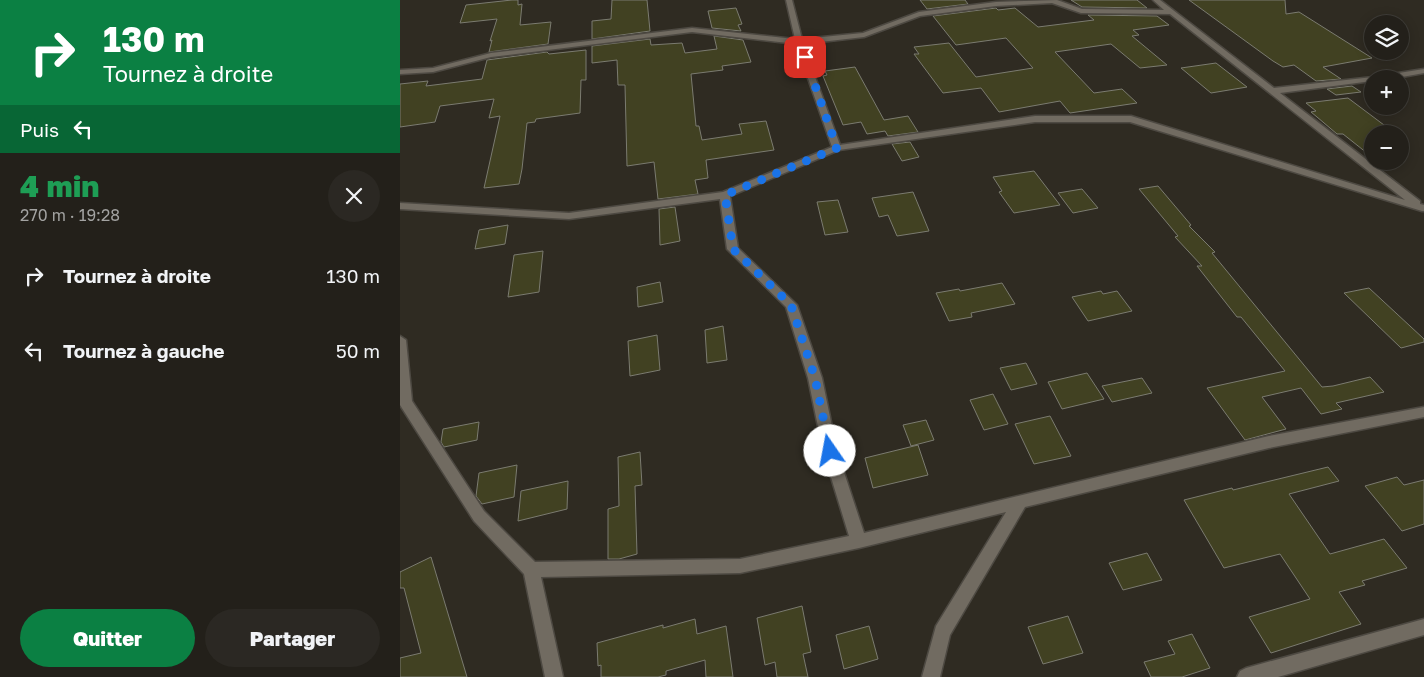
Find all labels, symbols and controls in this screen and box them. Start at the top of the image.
map controls [1364,15,1409,170]
button: layers [1364,15,1409,60]
text: 130 m [103,18,205,60]
icon: right [20,20,85,85]
pin [784,36,826,78]
icon: arrive [791,43,819,71]
text: Tournez à droite [103,60,273,87]
button: + [1364,70,1409,115]
icon: left [69,115,97,143]
text: Puis [20,118,59,141]
button: − [1364,125,1409,170]
text: 4 min [20,168,99,204]
button: close [328,170,380,222]
text: 270 m · 19:28 [20,205,120,225]
icon: right [20,262,48,290]
text: Tournez à droite [63,264,211,287]
text: 130 m [326,264,380,287]
icon: left [20,337,48,365]
text: Tournez à gauche [63,339,224,362]
text: 50 m [336,339,380,362]
position arrow [803,424,855,476]
button: Quitter [20,609,195,667]
button: Partager [205,609,380,667]

